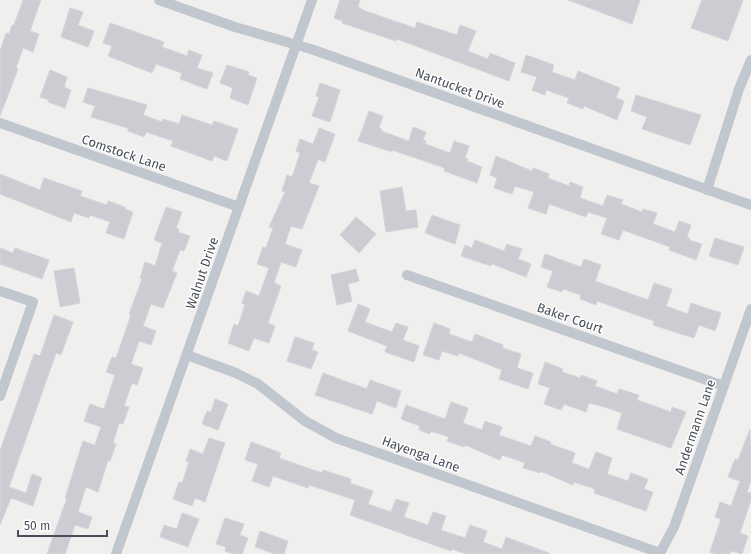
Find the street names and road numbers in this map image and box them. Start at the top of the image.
street label: Nantucket Drive [413,65,507,111]
street label: Comstock Lane [80,132,168,174]
street label: Walnut Drive [183,235,221,311]
street label: Baker Court [535,300,605,336]
street label: Andermann Lane [672,377,718,477]
street label: Hayenga Lane [380,433,462,475]

